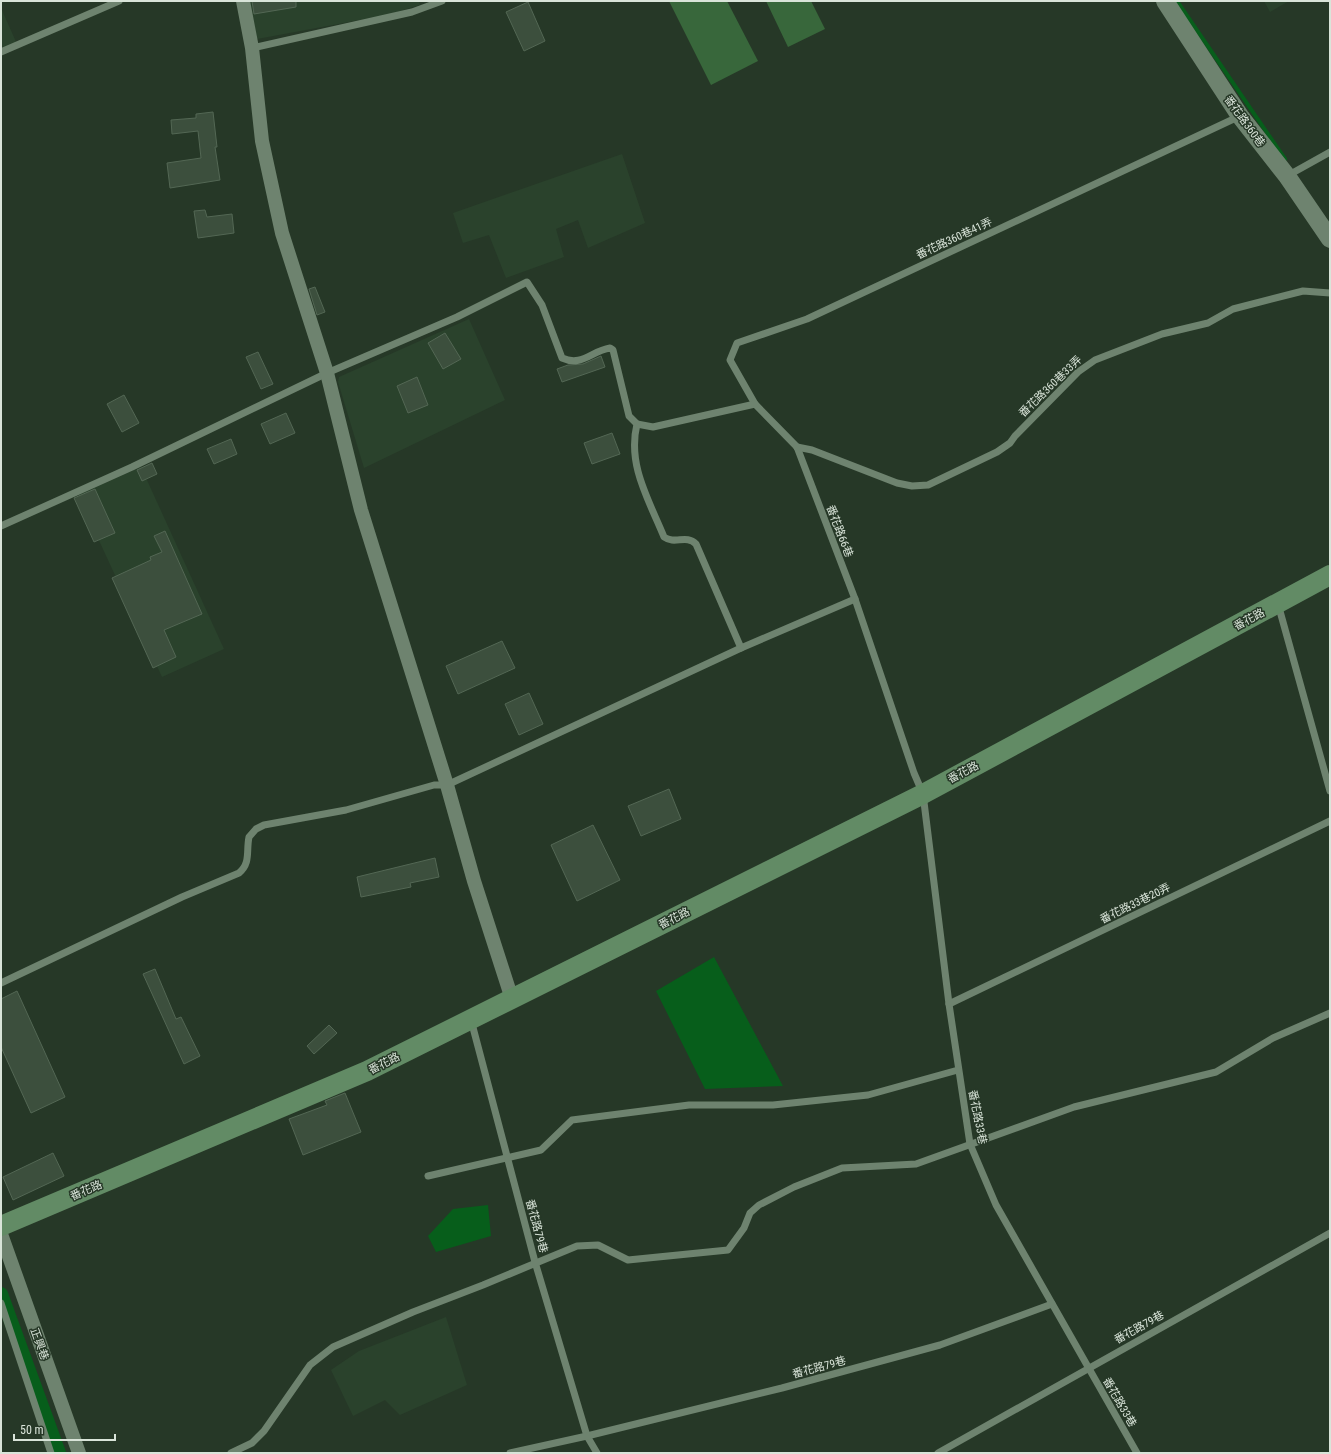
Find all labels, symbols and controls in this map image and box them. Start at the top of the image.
street label: 番花路360巷 [1222,93,1268,150]
street label: 番花路360巷41弄 [914,215,994,262]
street label: 番花路360巷33弄 [1016,353,1084,420]
street label: 番花路66巷 [824,503,855,559]
street label: 番花路 [1232,606,1267,633]
street label: 番花路 [946,759,981,786]
street label: 番花路33巷20弄 [1098,881,1173,926]
street label: 番花路 [657,905,692,932]
street label: 番花路 [367,1050,402,1077]
street label: 番花路33巷 [966,1089,989,1145]
street label: 番花路 [68,1178,104,1203]
street label: 番花路79巷 [523,1198,550,1254]
street label: 番花路79巷 [1112,1308,1166,1346]
street label: 正興巷 [28,1326,51,1362]
street label: 番花路79巷 [791,1354,847,1381]
street label: 番花路33巷 [1100,1375,1139,1429]
scale bar [14,1416,115,1442]
text: 50 m [20,1423,44,1437]

